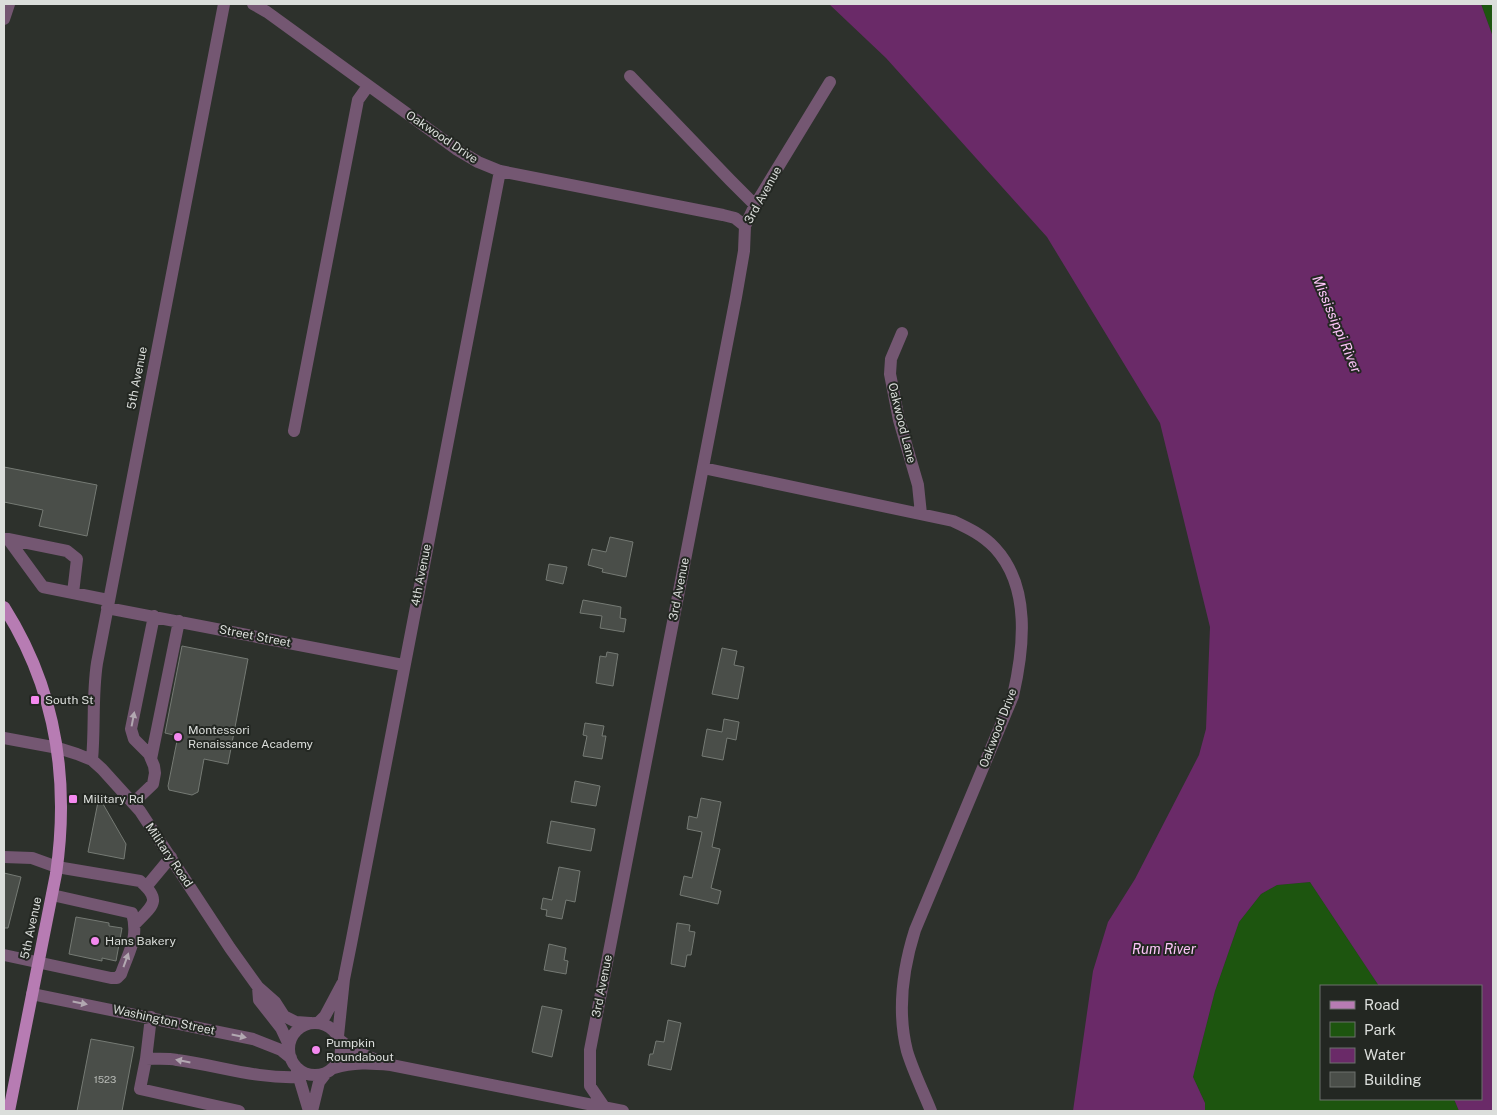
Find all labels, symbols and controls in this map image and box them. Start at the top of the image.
street label: Oakwood Drive [403,108,481,166]
street label: 3rd Avenue [741,164,785,226]
water label: Mississippi River [1309,273,1365,376]
street label: 5th Avenue [124,345,150,410]
street label: Oakwood Lane [885,381,919,465]
street label: 4th Avenue [408,542,434,607]
street label: 3rd Avenue [666,556,692,621]
street label: Street Street [218,622,292,650]
street label: Oakwood Drive [976,686,1020,770]
place label: South St [45,693,94,707]
marker: South St [29,694,41,706]
one-way arrow [130,710,138,726]
place label: Montessori Renaissance Academy [188,723,314,751]
marker: Montessori Renaissance Academy [172,731,184,743]
place label: Military Rd [83,792,144,806]
marker: Military Rd [67,793,79,805]
street label: Military Road [142,820,196,890]
street label: 5th Avenue [18,895,44,960]
place label: Hans Bakery [105,934,176,948]
marker: Hans Bakery [89,935,101,947]
water label: Rum River [1132,941,1197,957]
one-way arrow [123,952,130,967]
street label: 3rd Avenue [589,953,615,1018]
legend [1320,985,1482,1100]
text: Road [1364,996,1400,1013]
one-way arrow [72,1000,88,1008]
street label: Washington Street [112,1002,217,1038]
text: Park [1364,1021,1396,1038]
one-way arrow [232,1032,247,1040]
place label: Pumpkin Roundabout [326,1036,394,1064]
marker: Pumpkin Roundabout [310,1044,322,1056]
text: Water [1364,1046,1406,1063]
one-way arrow [176,1057,191,1065]
text: Building [1364,1071,1422,1088]
house number: 1523 [94,1073,116,1085]

